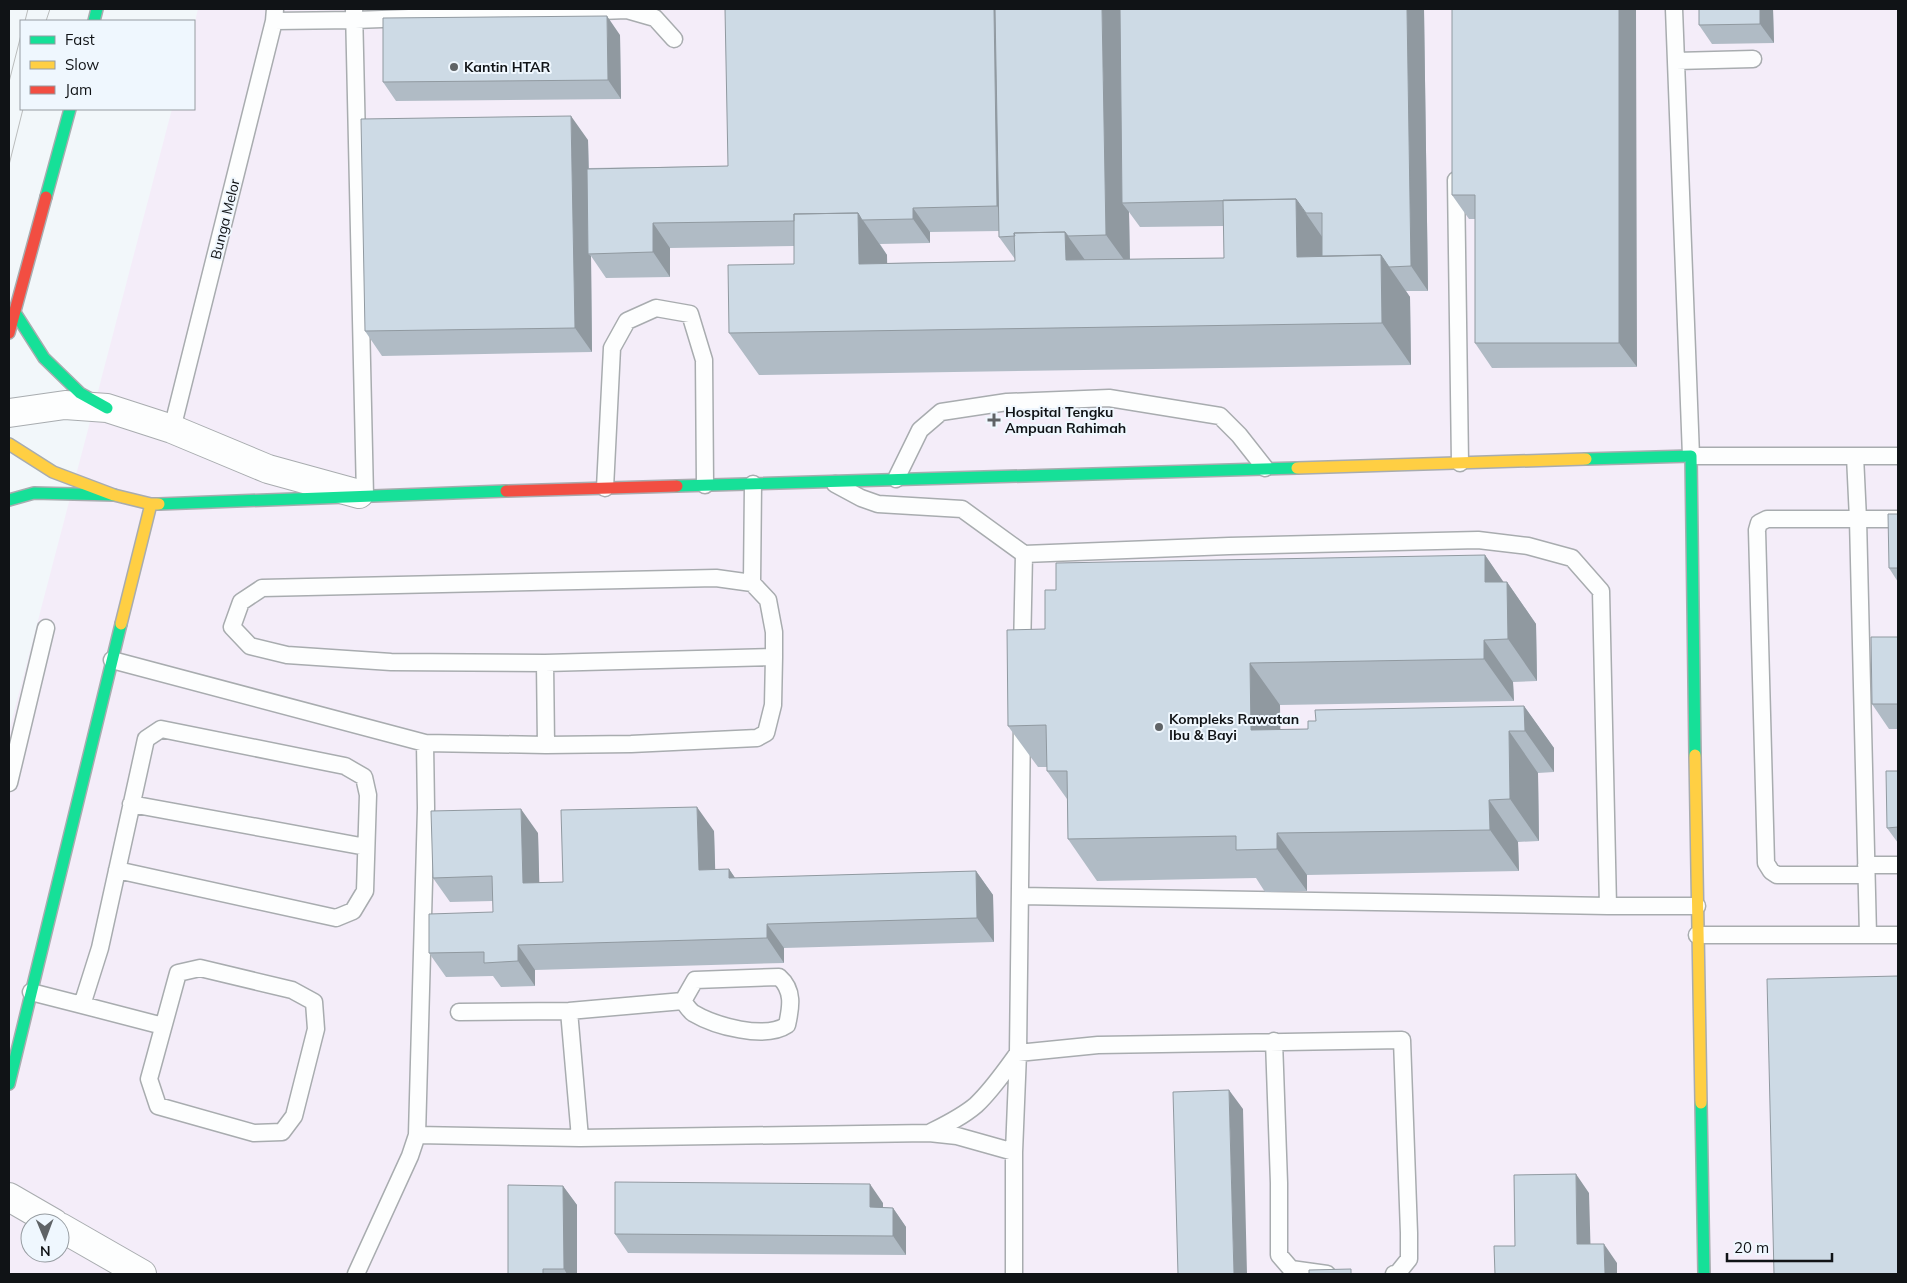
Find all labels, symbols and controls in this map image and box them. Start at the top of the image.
legend [20,20,195,110]
text: Fast [65,30,95,49]
text: Slow [65,55,99,74]
place label: Kantin HTAR [464,58,551,76]
marker: Kantin HTAR [448,61,460,73]
text: Jam [65,80,92,99]
street label: Bunga Melor [206,176,244,261]
place label: Hospital Tengku Ampuan Rahimah [1005,403,1126,437]
marker: Hospital Tengku Ampuan Rahimah [987,413,1001,427]
place label: Kompleks Rawatan Ibu & Bayi [1169,710,1299,744]
marker: Kompleks Rawatan Ibu & Bayi [1153,721,1165,733]
north arrow [20,1213,70,1263]
scale bar [1727,1230,1832,1262]
text: 20 m [1734,1238,1769,1257]
text: N [40,1242,51,1260]

